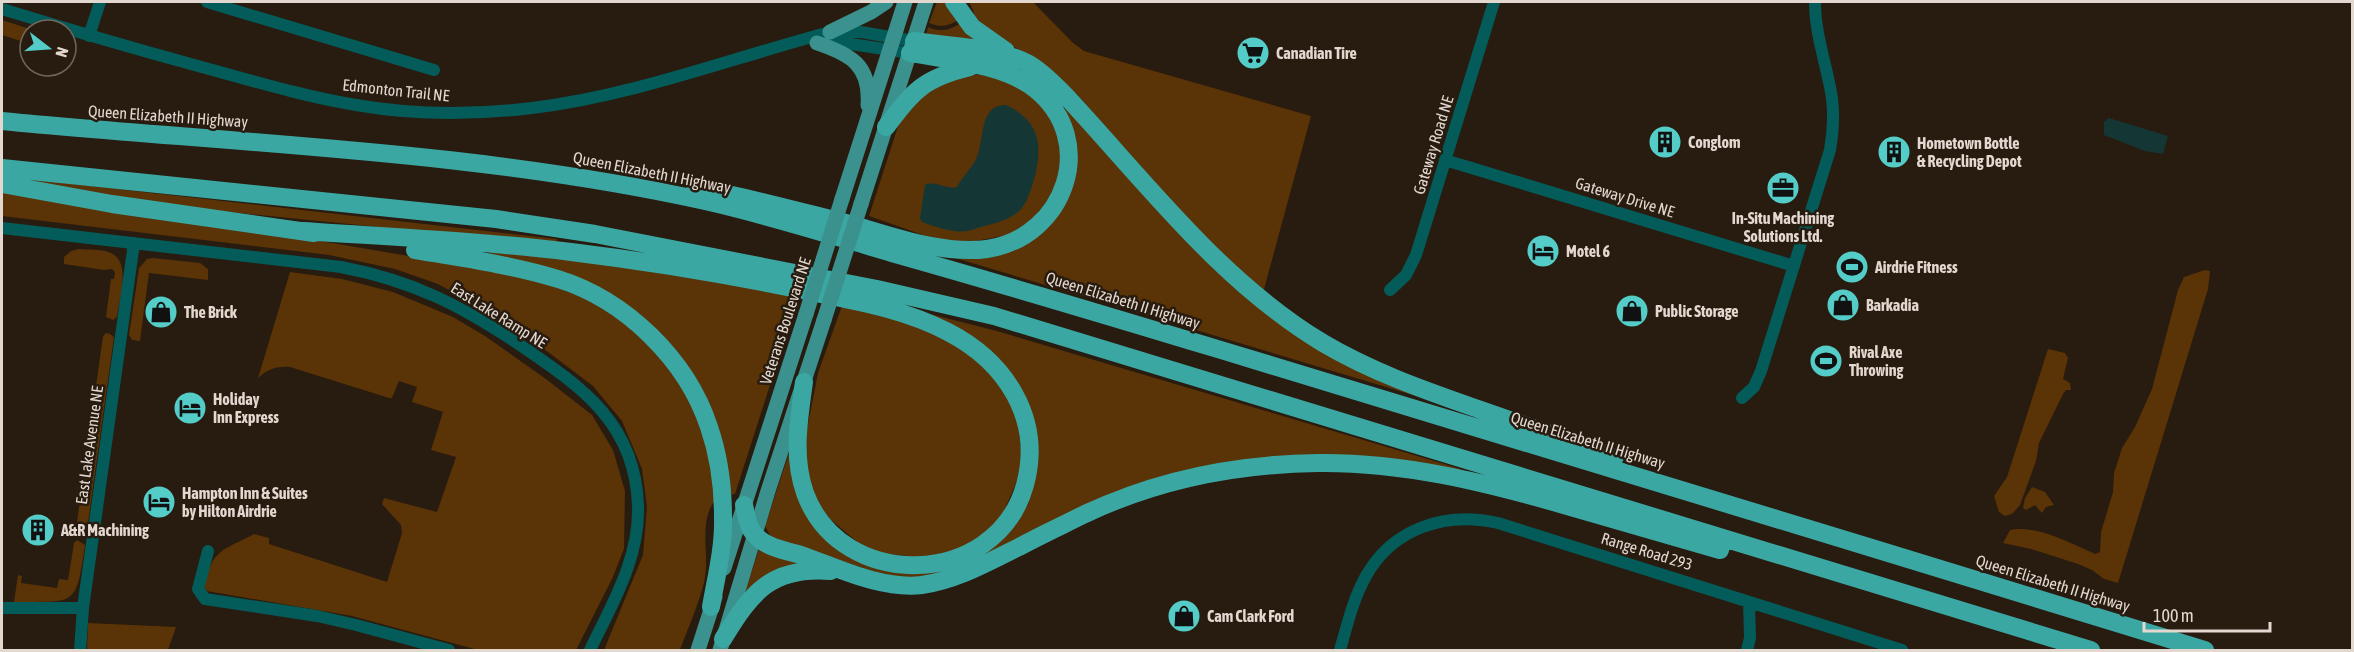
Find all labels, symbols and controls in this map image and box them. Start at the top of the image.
north arrow [18,18,78,78]
supermarket icon: Canadian Tire [1235,35,1271,71]
place label: Canadian Tire [1276,44,1357,62]
text: N [52,45,72,60]
street label: Edmonton Trail NE [342,75,451,105]
street label: Gateway Road NE [1409,93,1458,197]
street label: Queen Elizabeth II Highway [87,101,249,132]
building icon: Conglom [1647,124,1683,160]
place label: Conglom [1688,133,1740,151]
building icon: Hometown Bottle & Recycling Depot [1876,134,1912,170]
place label: Hometown Bottle & Recycling Depot [1917,134,2022,170]
street label: Queen Elizabeth II Highway [571,148,733,197]
office icon: In-Situ Machining Solutions Ltd. [1765,170,1801,206]
street label: Gateway Drive NE [1573,173,1677,222]
place label: In-Situ Machining Solutions Ltd. [1732,209,1834,245]
hotel icon: Motel 6 [1525,233,1561,269]
place label: Motel 6 [1566,242,1610,260]
sports icon: Airdrie Fitness [1834,249,1870,285]
street label: Veterans Boulevard NE [756,255,814,387]
place label: Airdrie Fitness [1874,258,1958,276]
street label: Queen Elizabeth II Highway [1043,268,1203,333]
street label: East Lake Ramp NE [447,278,550,353]
shop icon: Barkadia [1825,287,1861,323]
shop icon: Public Storage [1614,293,1650,329]
shop icon: The Brick [143,294,179,330]
place label: Barkadia [1866,296,1919,314]
place label: Public Storage [1655,302,1739,320]
place label: The Brick [184,303,238,321]
sports icon: Rival Axe Throwing [1808,343,1844,379]
place label: Rival Axe Throwing [1849,343,1904,379]
street label: East Lake Avenue NE [72,385,106,505]
hotel icon: Holiday Inn Express [172,390,208,426]
place label: Holiday Inn Express [213,390,279,426]
street label: Queen Elizabeth II Highway [1508,408,1668,473]
hotel icon: Hampton Inn & Suites by Hilton Airdrie [141,484,177,520]
place label: Hampton Inn & Suites by Hilton Airdrie [182,484,308,520]
building icon: A&R Machining [20,512,56,548]
place label: A&R Machining [60,521,149,539]
street label: Range Road 293 [1599,529,1695,574]
street label: Queen Elizabeth II Highway [1973,551,2133,616]
scale bar [2144,595,2270,633]
shop icon: Cam Clark Ford [1166,598,1202,634]
text: 100 m [2153,605,2194,626]
place label: Cam Clark Ford [1207,607,1295,625]

